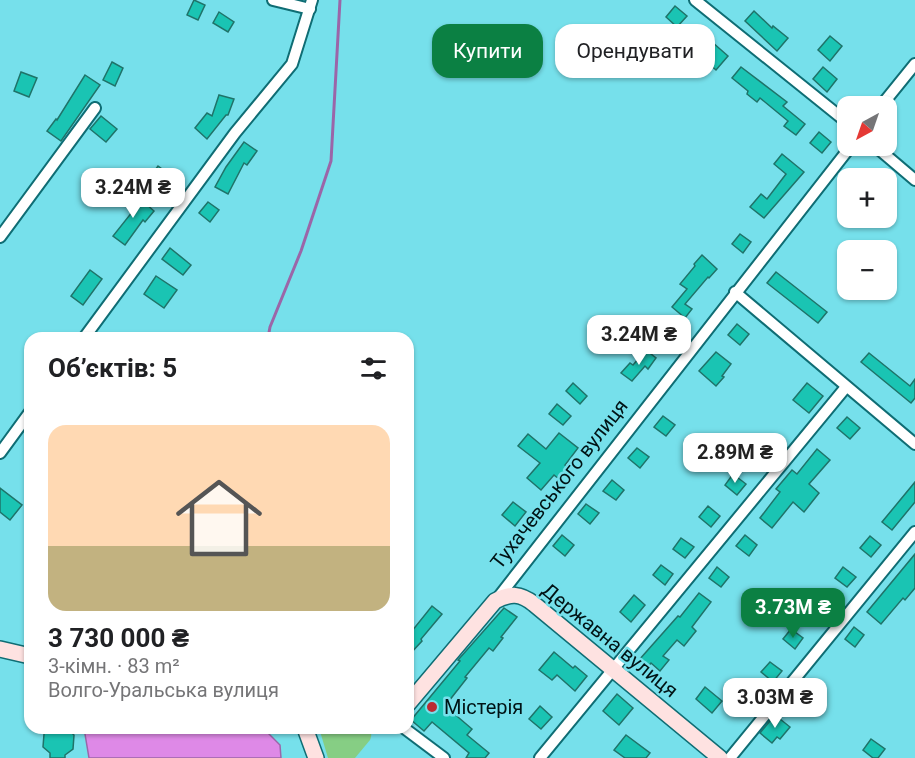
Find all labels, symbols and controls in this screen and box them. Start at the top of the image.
chip: Купити [432,24,543,78]
chip: Орендувати [555,24,715,78]
north arrow [837,96,897,156]
map controls [837,96,897,300]
pin: 3.24M ₴ [78,168,188,219]
button: + [837,168,897,228]
text: 3.24M ₴ [95,175,171,199]
button: − [837,240,897,300]
pin: 3.24M ₴ [584,315,694,366]
text: 3.24M ₴ [601,322,677,346]
icon: filters [357,352,390,385]
text: Об’єктів: 5 [48,353,177,383]
street label: Тухачевського вулиця [485,394,633,574]
pin: 2.89M ₴ [680,433,790,484]
text: 2.89M ₴ [697,440,773,464]
icon: home [165,464,273,572]
street label: Державна вулиця [537,578,683,702]
pin: 3.73M ₴ [738,588,848,639]
text: 3.73M ₴ [755,595,831,619]
text: 3 730 000 ₴ [48,623,189,653]
text: 3-кімн. · 83 m² [48,654,180,678]
text: Волго-Уральська вулиця [48,678,279,702]
pin: 3.03M ₴ [720,678,830,729]
text: 3.03M ₴ [737,685,813,709]
place label: Містерія [444,695,523,719]
marker: Містерія [425,700,439,714]

